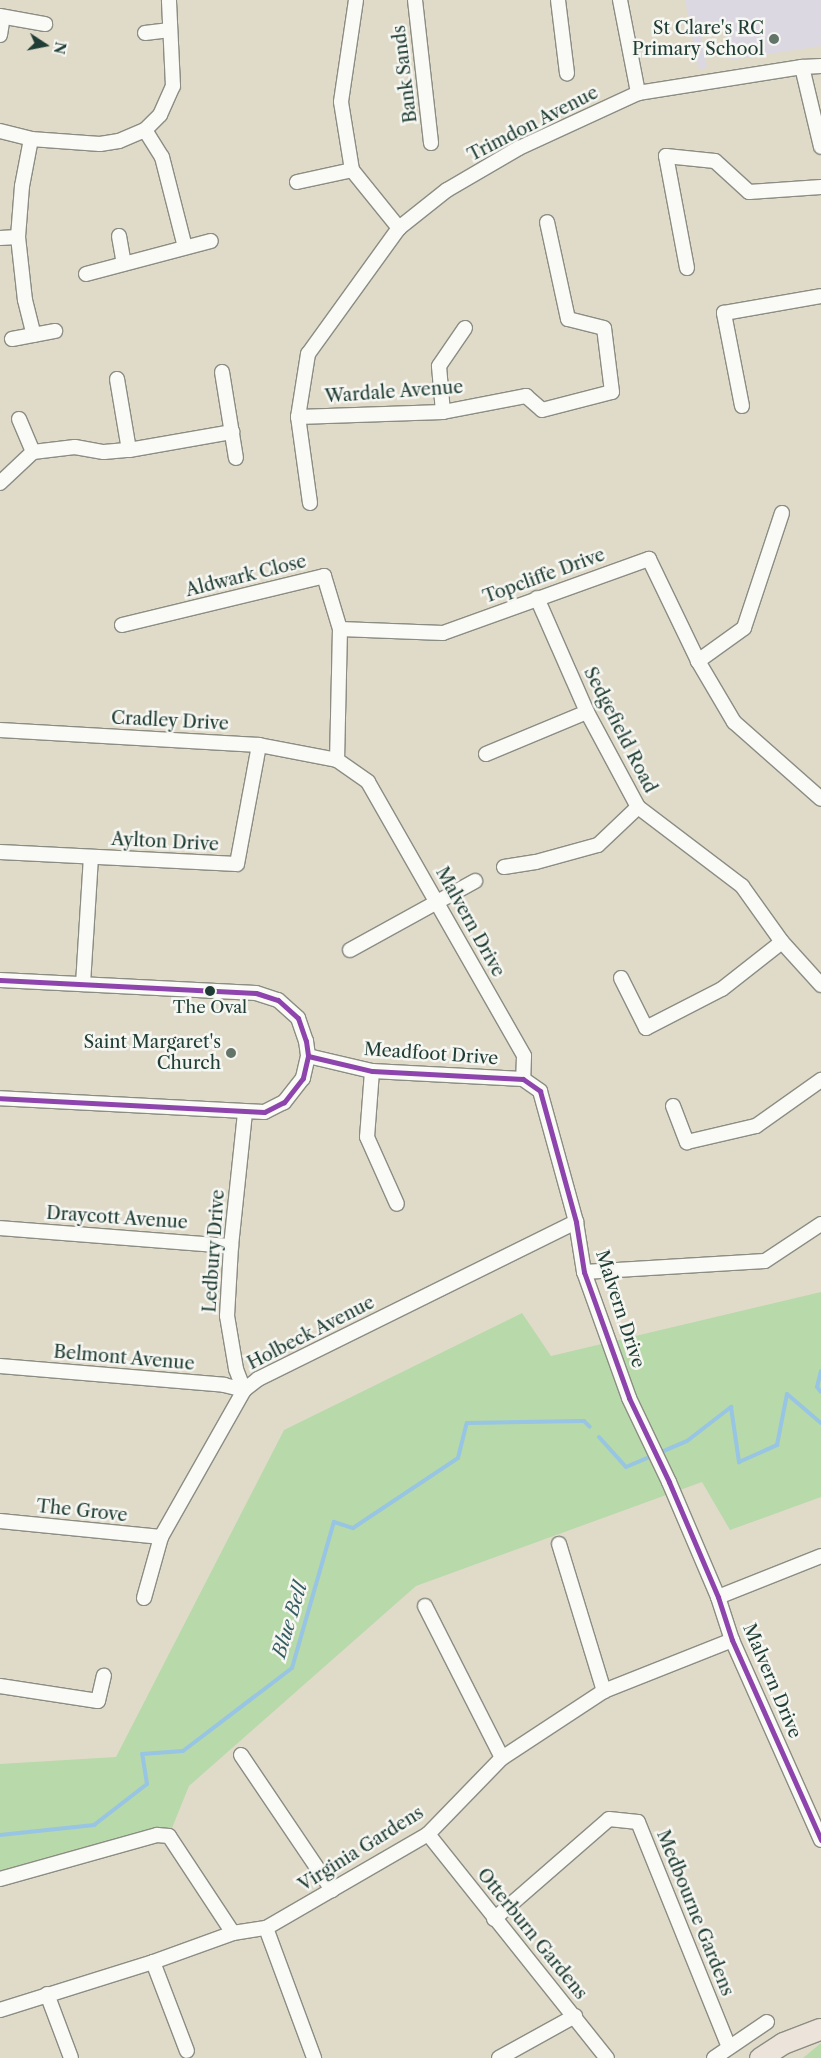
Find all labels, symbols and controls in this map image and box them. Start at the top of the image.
place label: St Clare's RC Primary School [631,18,764,60]
north arrow [20,20,70,70]
street label: Bank Sands [388,24,422,124]
marker: St Clare's RC Primary School [768,33,780,45]
text: N [50,40,70,56]
street label: Trimdon Avenue [464,82,602,166]
street label: Wardale Avenue [324,376,464,408]
street label: Topcliffe Drive [480,544,608,608]
street label: Aldwark Close [183,550,309,602]
street label: Sedgefield Road [579,663,661,797]
street label: Cradley Drive [110,707,230,735]
street label: Aylton Drive [111,828,219,856]
street label: Malvern Drive [431,863,509,981]
marker: The Oval [205,986,215,996]
place label: The Oval [173,998,247,1018]
place label: Saint Margaret's Church [84,1032,221,1074]
street label: Meadfoot Drive [363,1039,499,1069]
marker: Saint Margaret's Church [225,1047,237,1059]
street label: Ledbury Drive [199,1188,229,1314]
street label: Draycott Avenue [45,1202,189,1234]
street label: Malvern Drive [591,1247,649,1371]
street label: Holbeck Avenue [243,1291,379,1375]
street label: Belmont Avenue [52,1341,196,1375]
street label: The Grove [35,1495,129,1527]
water label: Blue Bell [268,1579,312,1661]
street label: Malvern Drive [738,1620,806,1742]
street label: Virginia Gardens [294,1802,428,1896]
street label: Medbourne Gardens [652,1827,738,1999]
street label: Otterburn Gardens [472,1864,592,2004]

